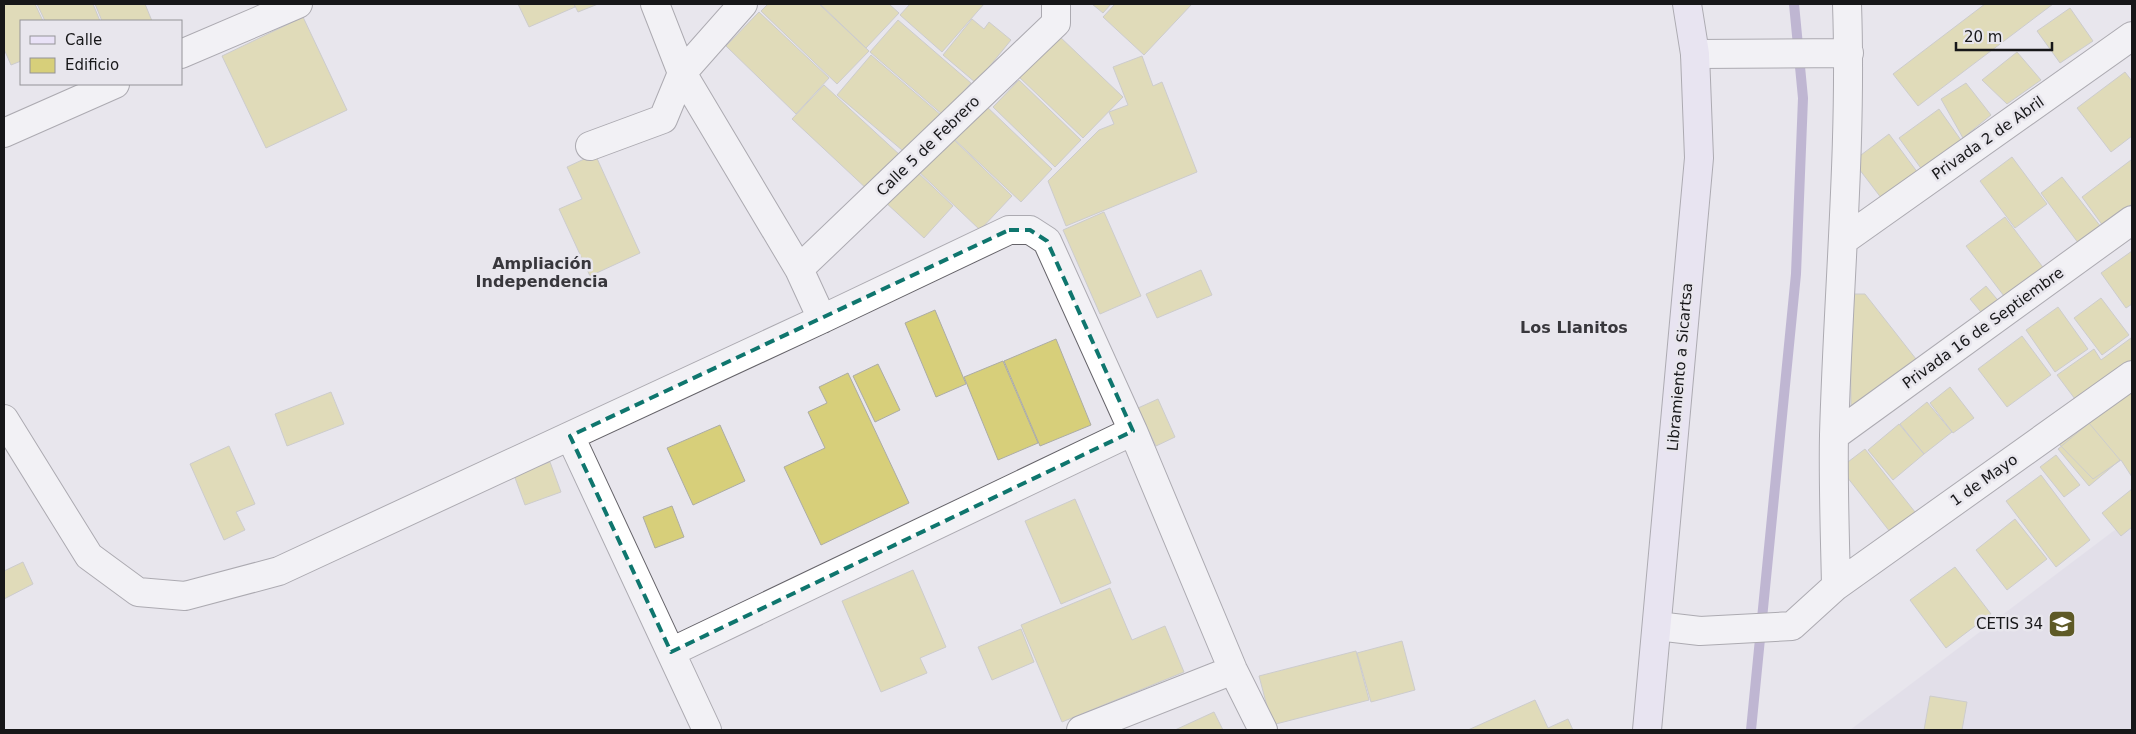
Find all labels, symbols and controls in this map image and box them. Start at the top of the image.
legend [20,20,182,85]
scale bar [1956,20,2052,52]
text: 20 m [1964,28,2002,46]
text: Calle [65,31,102,49]
text: Edificio [65,56,119,74]
street label: Calle 5 de Febrero [873,92,983,200]
street label: Privada 2 de Abril [1928,93,2048,183]
district label: Ampliación Independencia [476,254,608,291]
street label: Privada 16 de Septiembre [1899,263,2067,393]
street label: Libramiento a Sicartsa [1664,282,1696,452]
district label: Los Llanitos [1520,318,1628,337]
street label: 1 de Mayo [1947,450,2021,510]
school or university icon: CETIS 34 [2047,609,2077,639]
place label: CETIS 34 [1976,615,2043,633]

